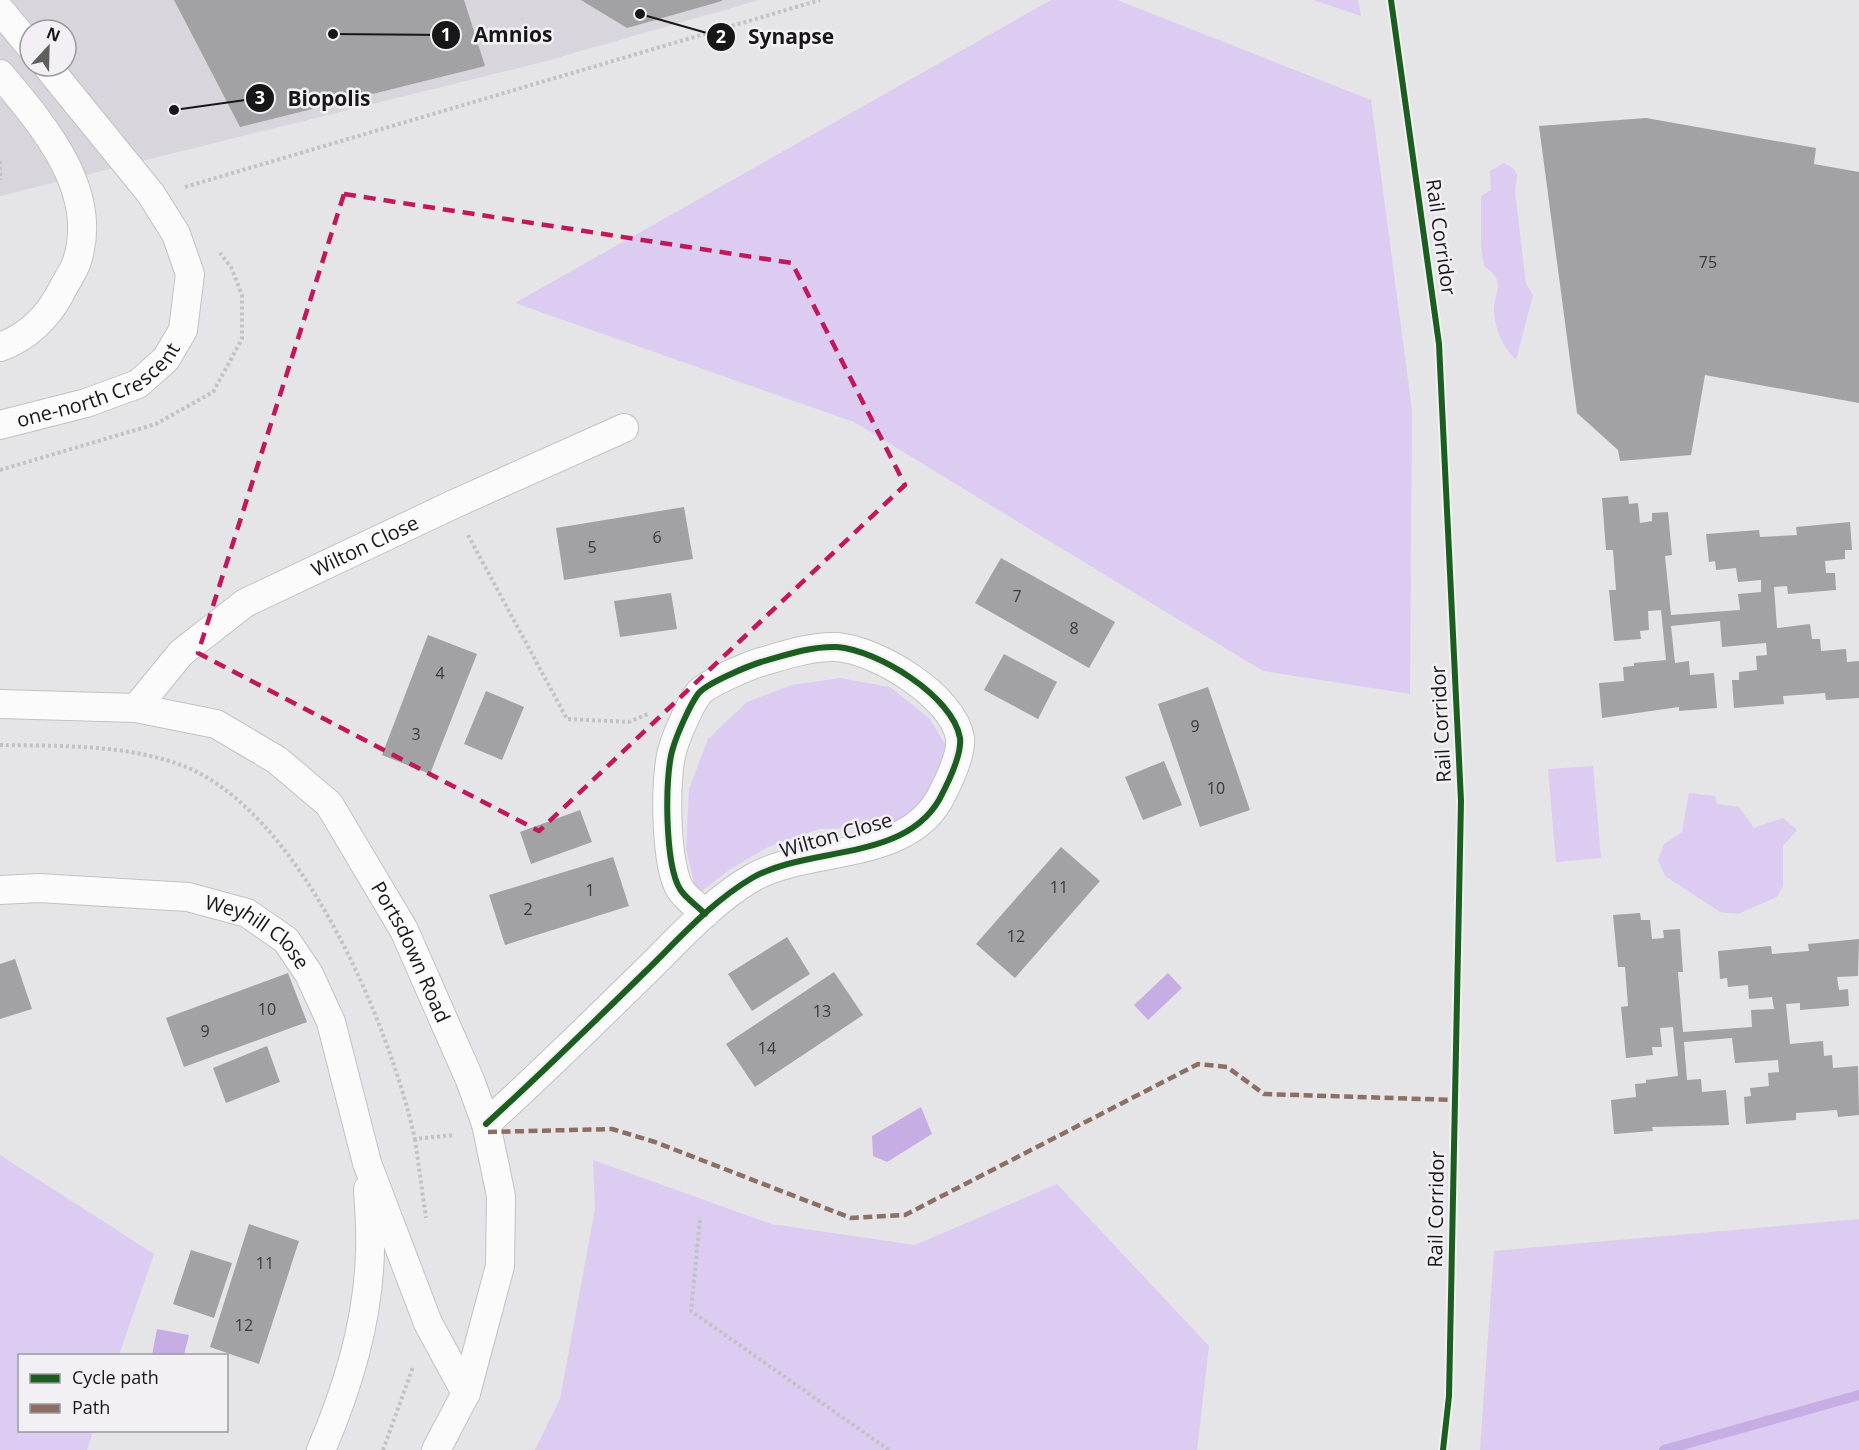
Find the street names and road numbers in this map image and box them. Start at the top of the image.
street label: Rail Corridor [1420,177,1463,297]
street label: one-north Crescent [14,337,186,433]
street label: Wilton Close [307,509,423,583]
street label: Rail Corridor [1424,665,1457,783]
street label: Wilton Close [777,806,895,863]
street label: Portsdown Road [365,876,457,1027]
street label: Weyhill Close [202,888,316,974]
street label: Rail Corridor [1421,1150,1450,1268]

